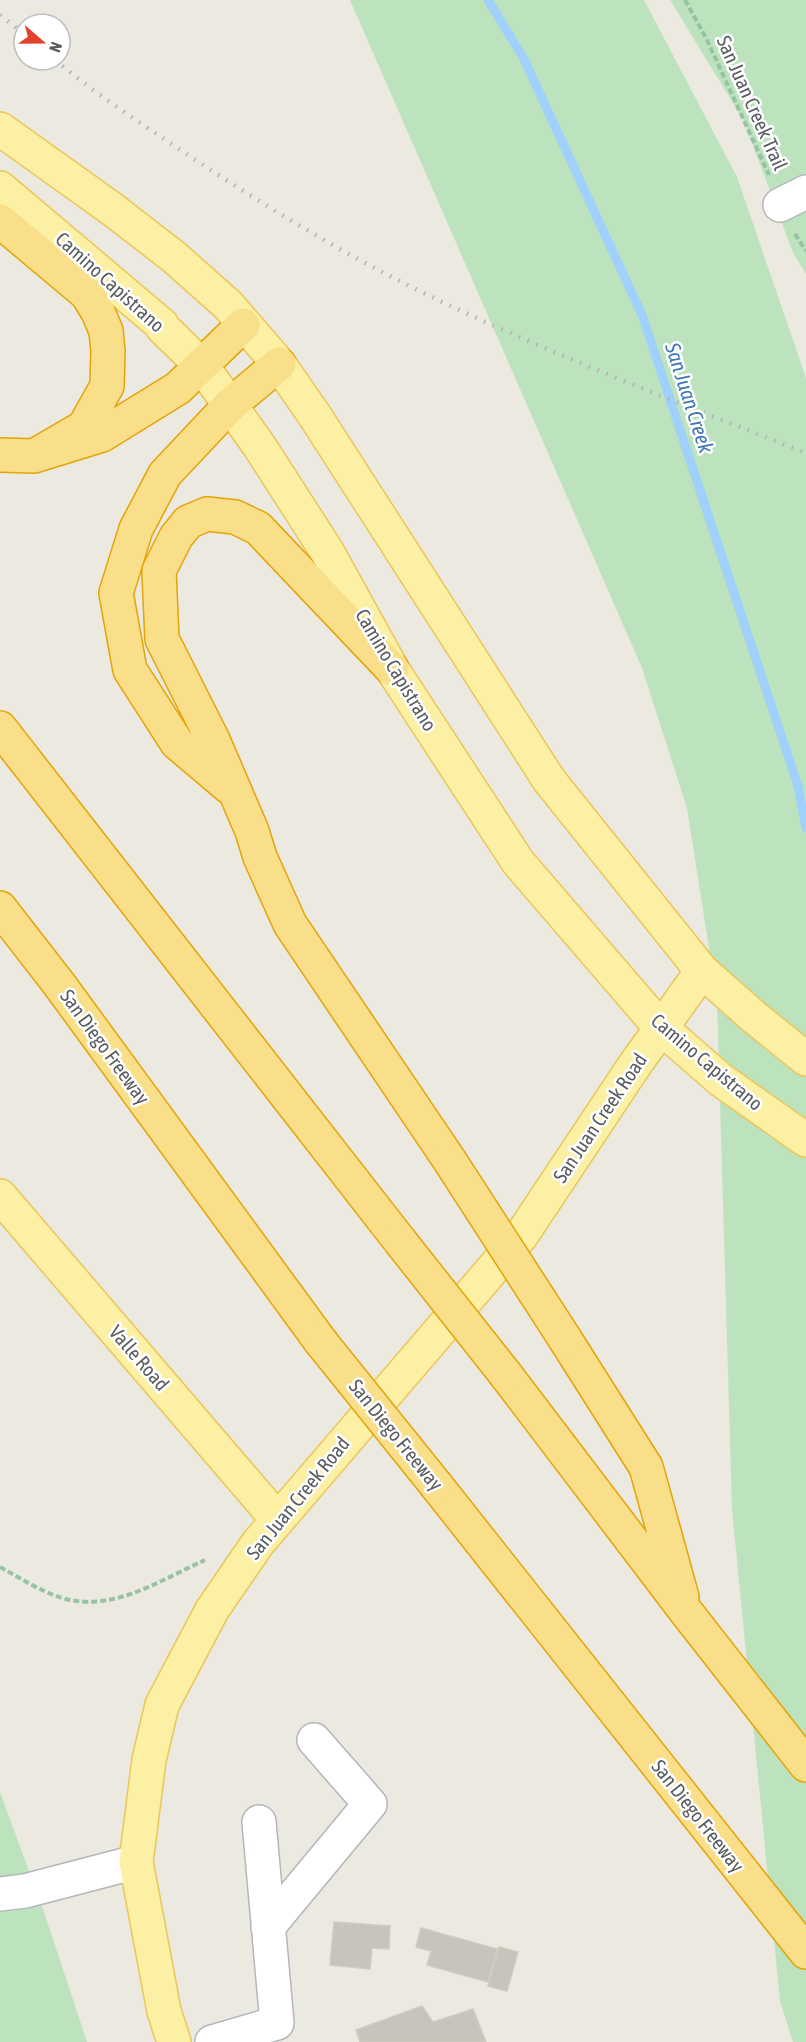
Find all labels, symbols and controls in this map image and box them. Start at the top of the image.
north arrow [12,12,72,72]
street label: San Juan Creek Trail [713,32,793,174]
text: N [46,40,66,55]
street label: Camino Capistrano [51,227,169,336]
water label: San Juan Creek [661,339,719,456]
street label: Camino Capistrano [351,605,442,735]
street label: San Diego Freeway [56,985,155,1109]
street label: Camino Capistrano [647,1008,768,1115]
street label: San Juan Creek Road [548,1049,651,1187]
street label: Valle Road [105,1320,174,1395]
street label: San Diego Freeway [345,1375,448,1495]
street label: San Juan Creek Road [241,1432,354,1563]
street label: San Diego Freeway [647,1755,749,1876]

